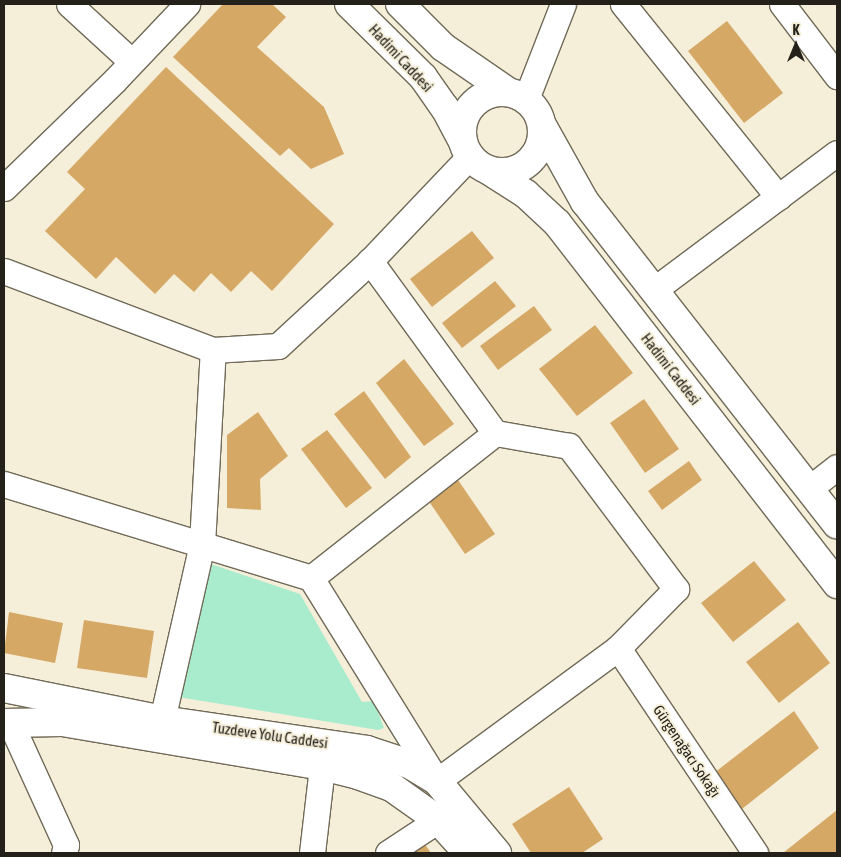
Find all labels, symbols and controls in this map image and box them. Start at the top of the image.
street label: Hadimi Caddesi [365,20,437,96]
north arrow [771,20,821,70]
text: K [793,22,799,38]
street label: Hadimi Caddesi [637,330,705,408]
street label: Gürgenağacı Sokağı [650,701,724,801]
street label: Tuzdeve Yolu Caddesi [211,718,329,752]

